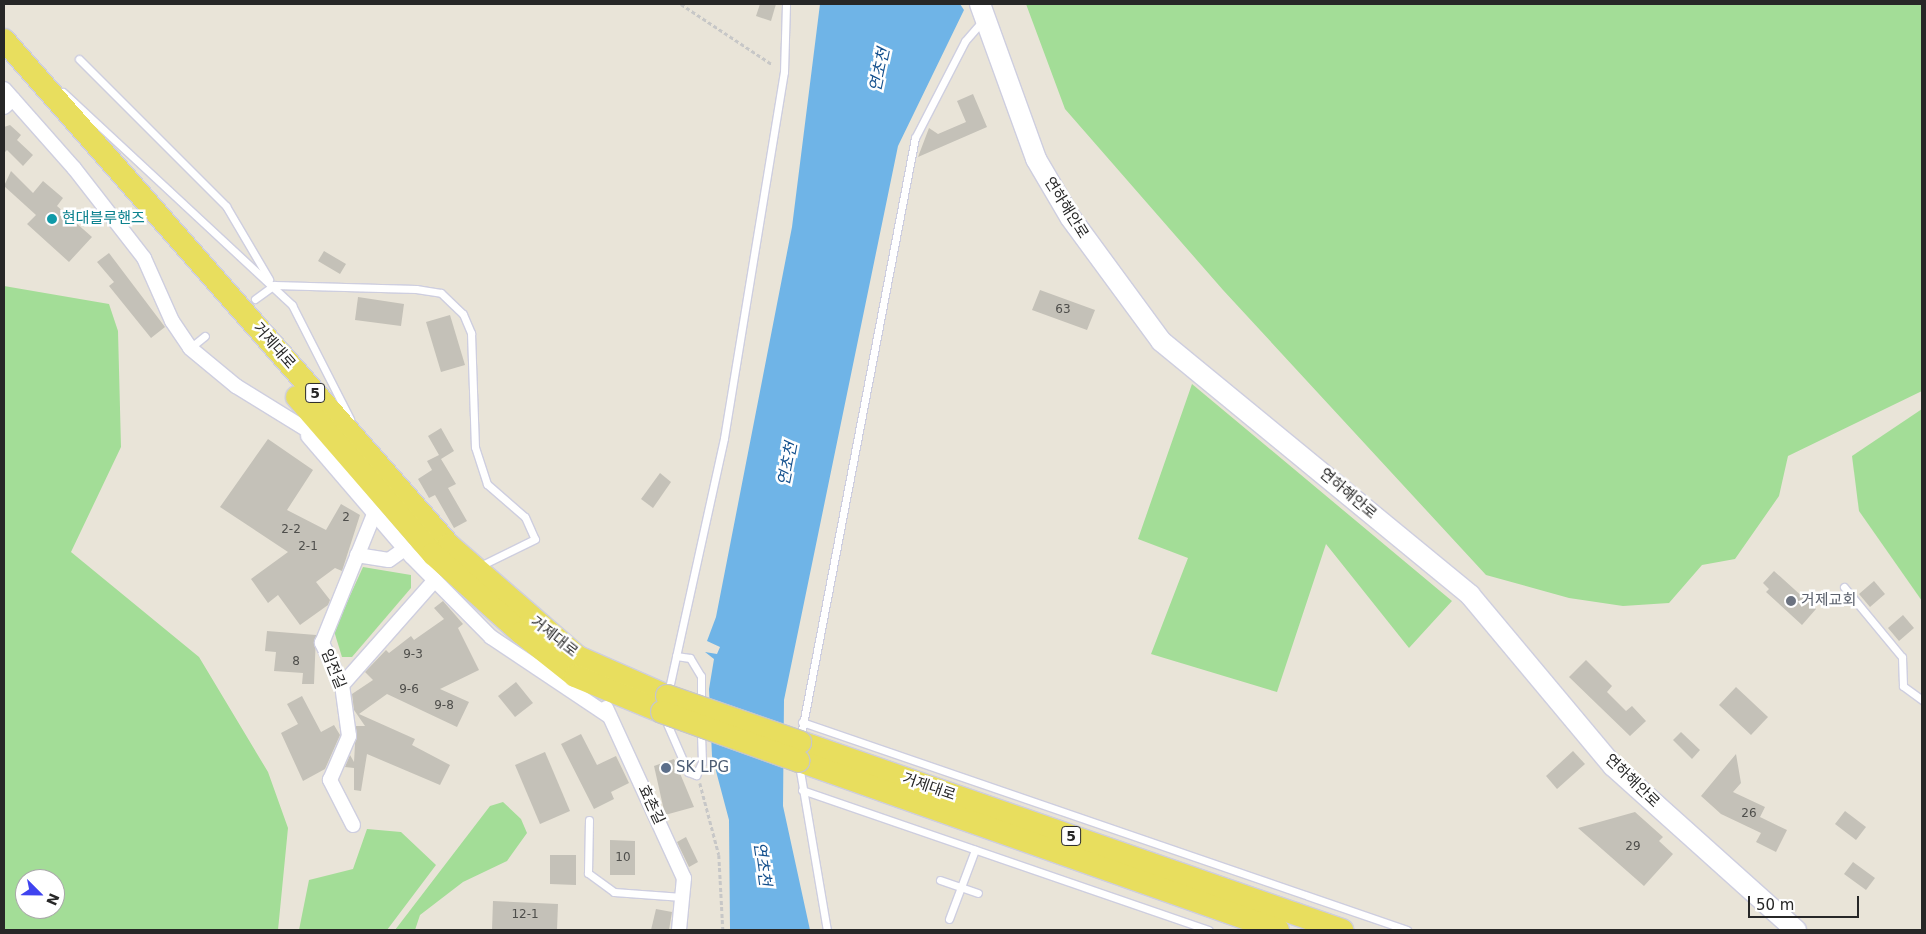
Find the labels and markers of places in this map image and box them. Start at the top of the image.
place label: 현대블루핸즈 [62,210,145,228]
marker: 현대블루핸즈 [46,213,58,225]
place label: 거제교회 [1801,592,1856,610]
marker: 거제교회 [1785,595,1797,607]
place label: SK LPG [676,759,729,777]
marker: SK LPG [660,762,672,774]

